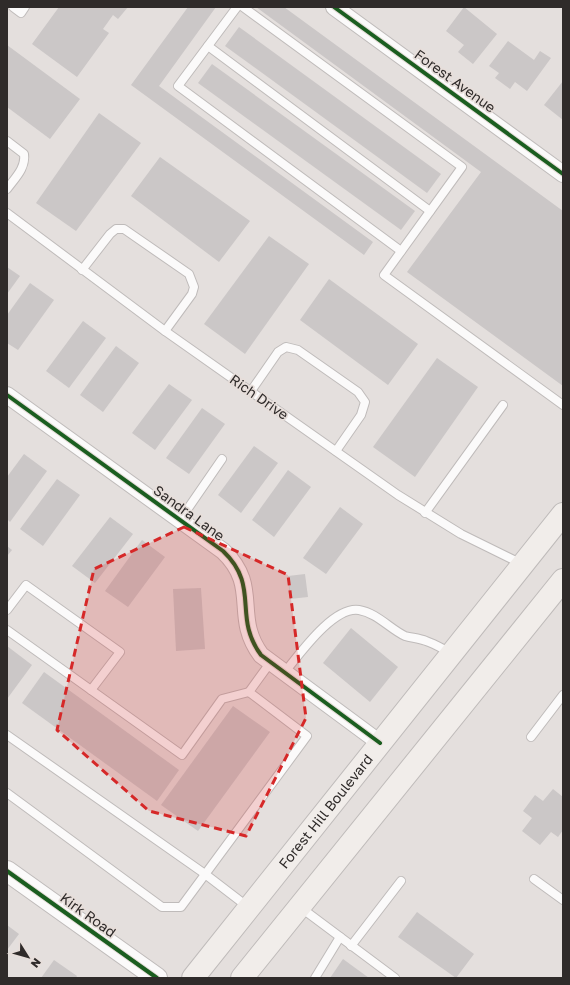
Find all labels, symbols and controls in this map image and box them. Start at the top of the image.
street label: Forest Avenue [411,46,499,116]
street label: Rich Drive [227,370,292,423]
street label: Sandra Lane [150,481,228,544]
street label: Forest Hill Boulevard [275,751,376,872]
street label: Kirk Road [57,889,119,940]
north arrow [8,937,48,977]
text: N [29,956,44,971]

